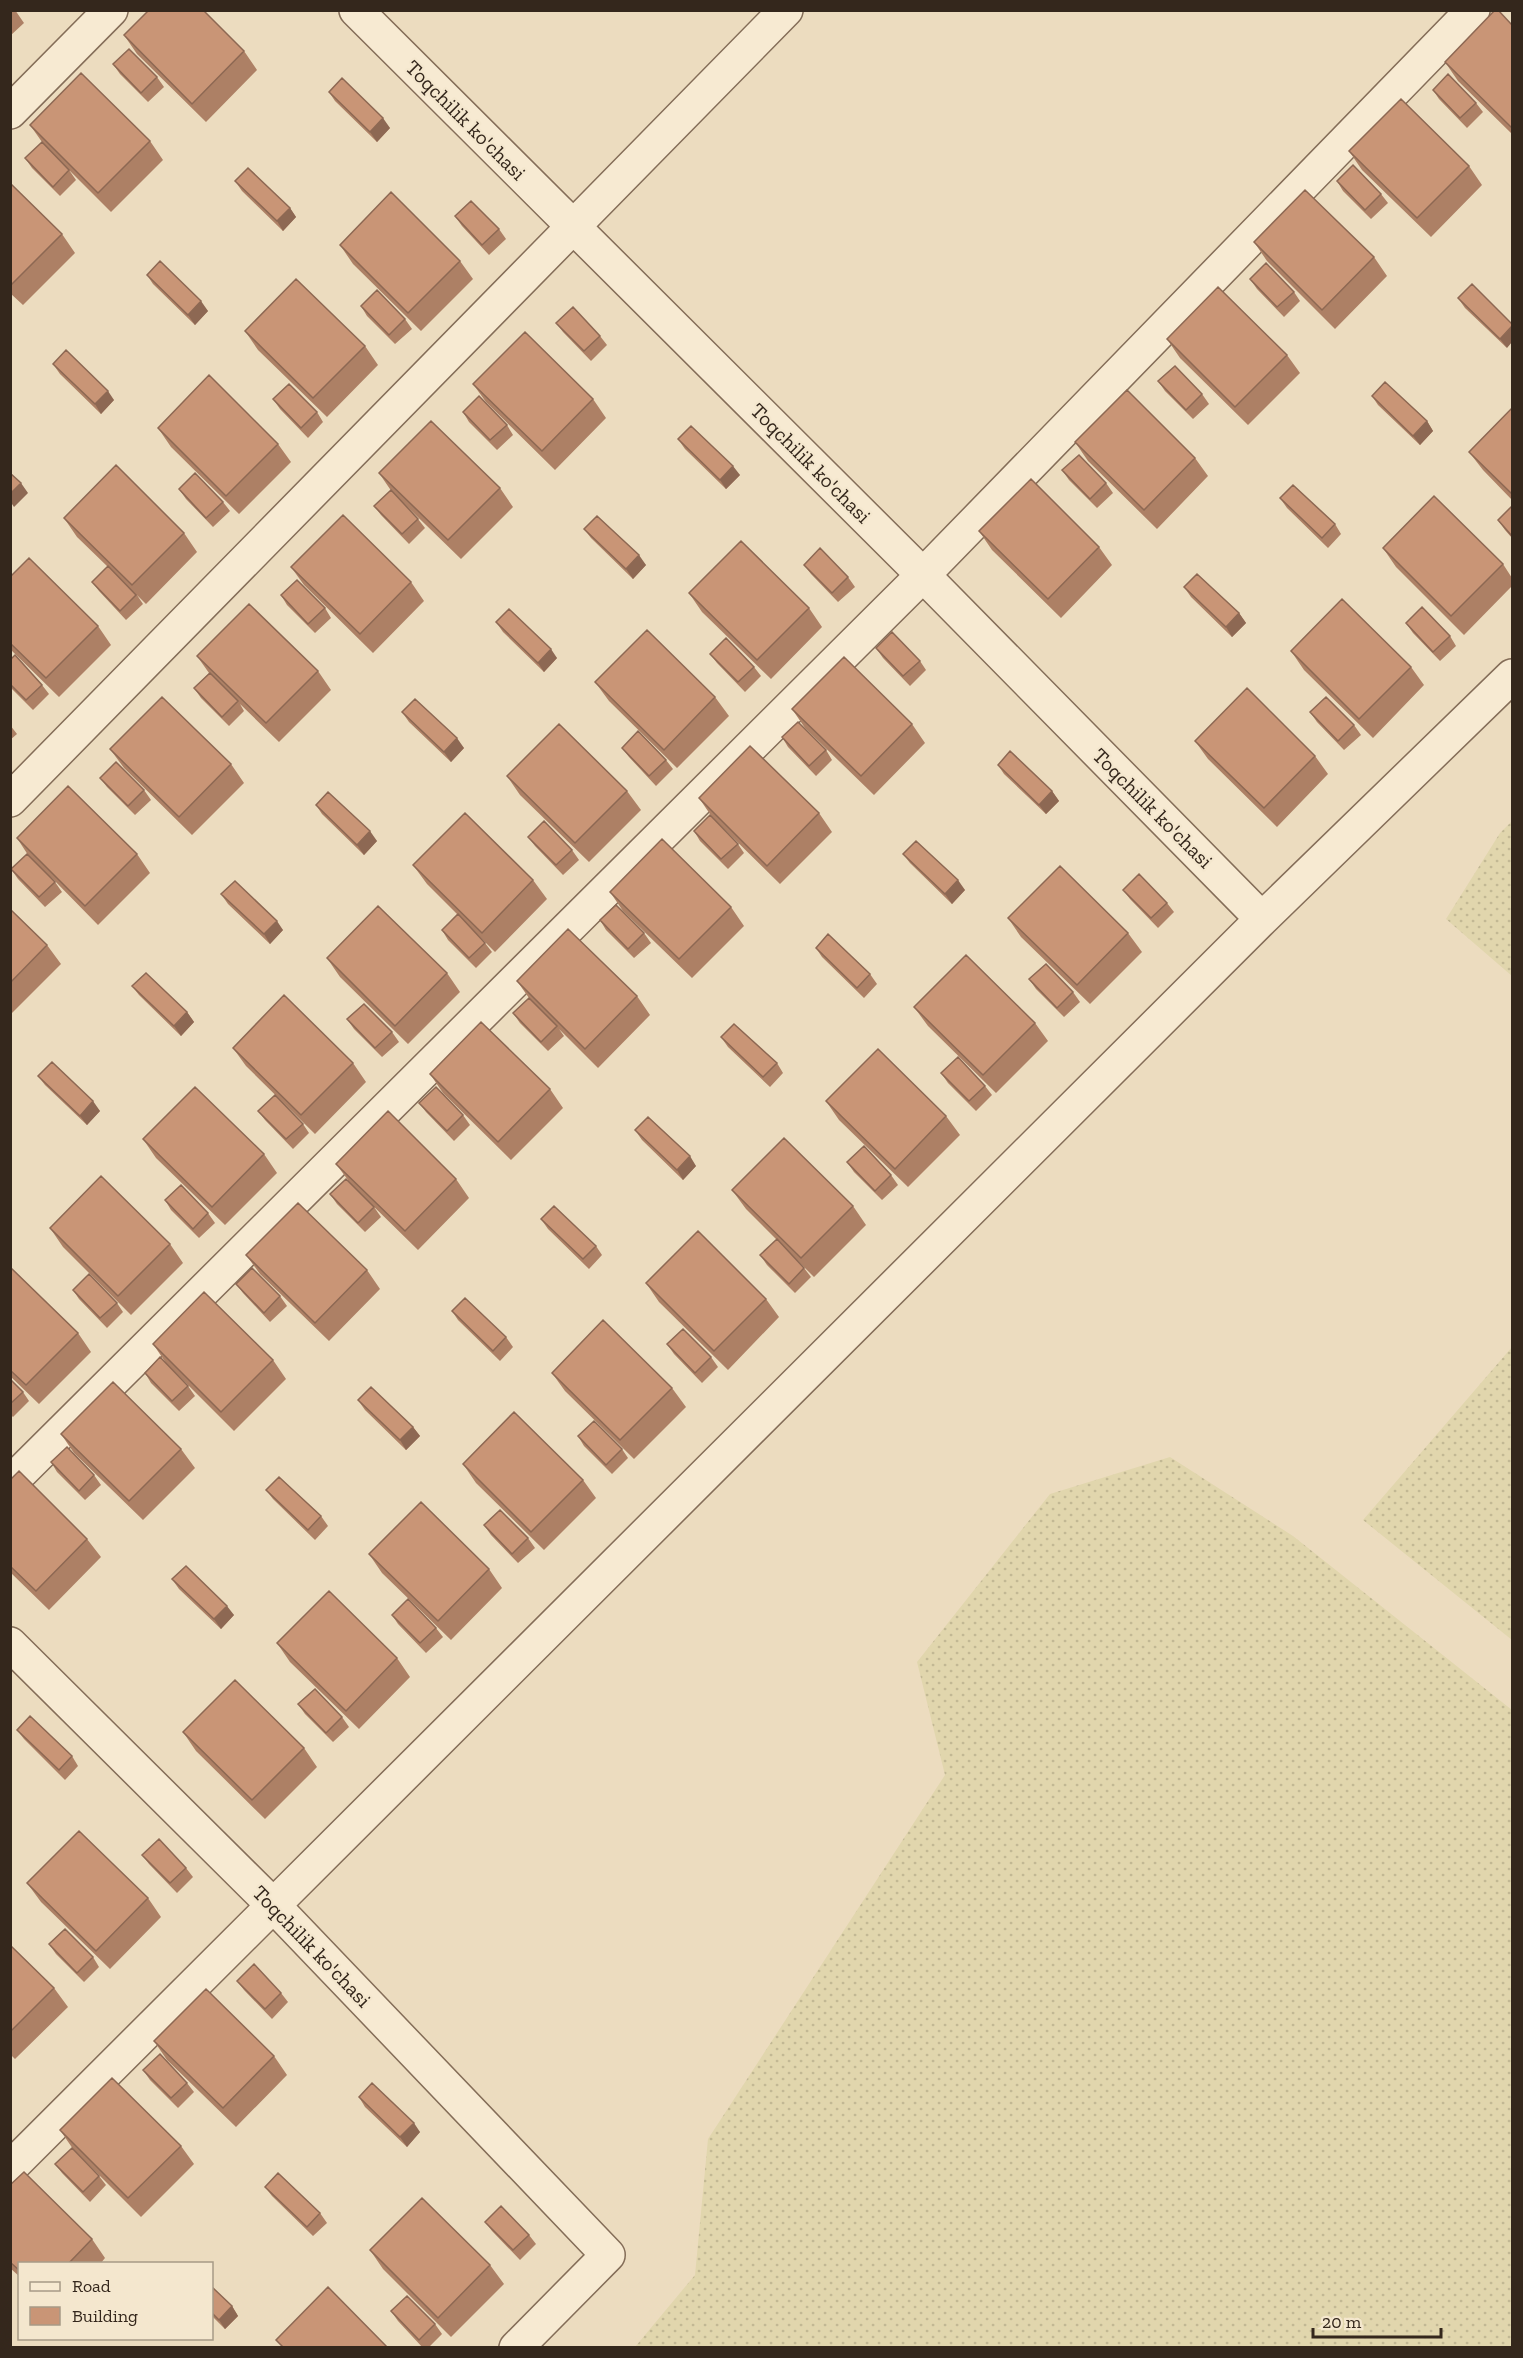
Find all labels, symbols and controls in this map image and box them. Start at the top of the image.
street label: Toqchilik ko'chasi [401,55,531,185]
street label: Toqchilik ko'chasi [746,398,876,528]
street label: Toqchilik ko'chasi [1088,743,1218,873]
street label: Toqchilik ko'chasi [248,1880,377,2012]
legend [18,2262,213,2340]
text: Road [72,2275,111,2297]
scale bar [1313,2301,1440,2339]
text: Building [72,2305,138,2327]
text: 20 m [1322,2311,1362,2333]

